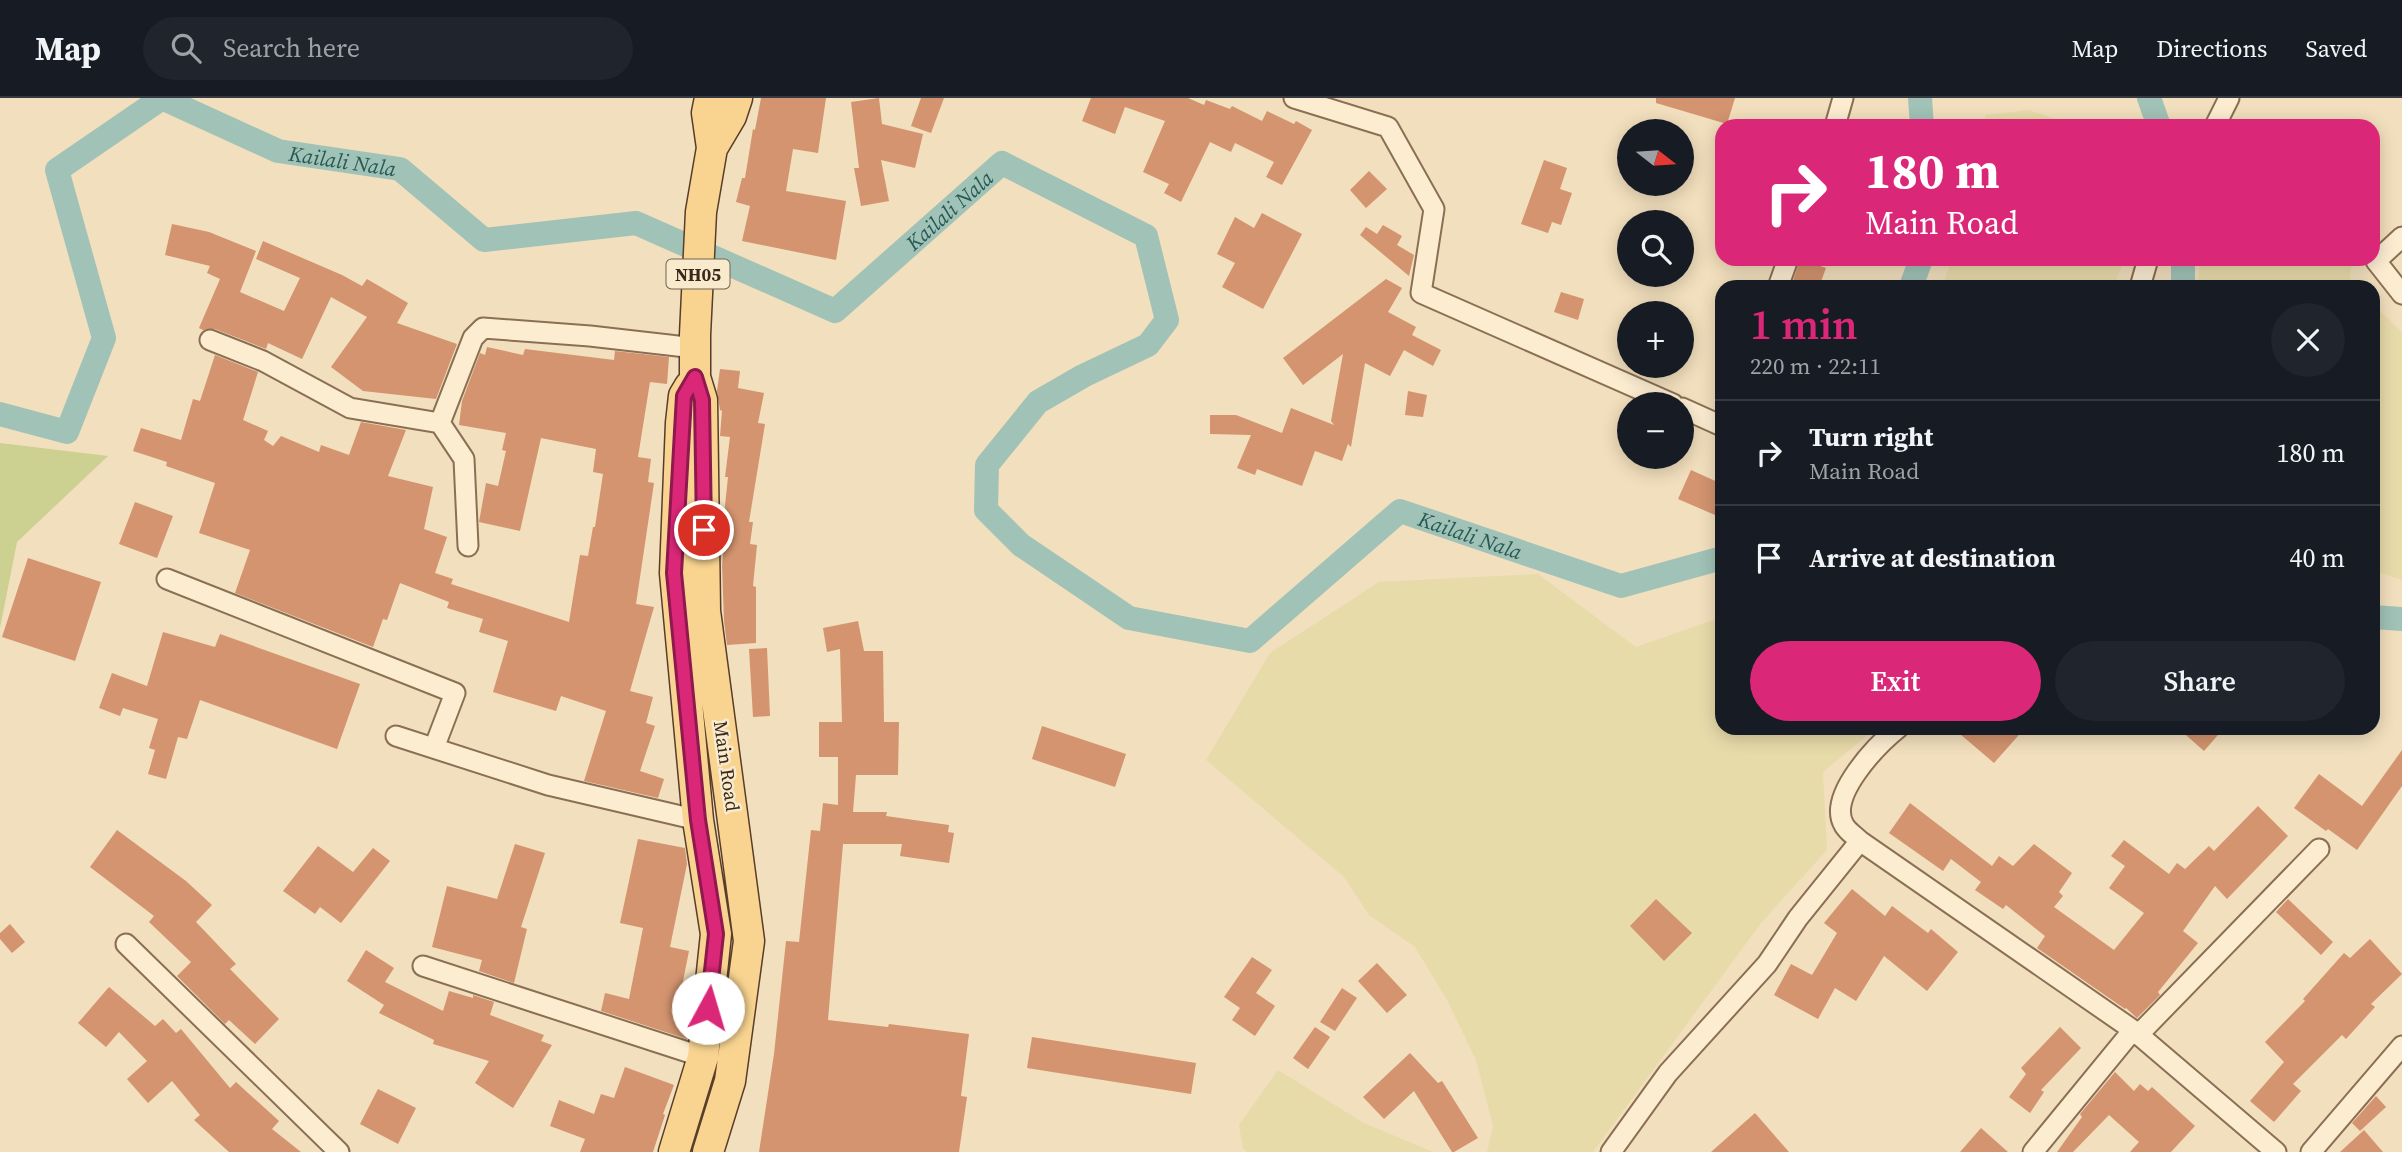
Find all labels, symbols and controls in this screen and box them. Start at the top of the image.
search box [143,17,633,80]
text: Map [35,26,101,71]
icon: search [167,29,205,67]
text: Search here [223,30,360,66]
text: Map [2071,32,2118,65]
text: Directions [2156,32,2267,65]
text: Saved [2305,32,2367,65]
north arrow [1617,119,1694,196]
map controls [1617,119,1694,469]
text: 180 m [1865,137,2000,204]
water label: Kailali Nala [286,138,398,183]
icon: right [1750,147,1841,238]
water label: Kailali Nala [898,163,999,257]
text: Main Road [1865,201,2018,245]
button: search [1617,210,1694,287]
road number: NH05 [666,260,730,288]
text: 1 min [1750,295,1858,353]
button: + [1617,301,1694,378]
button: close [2271,303,2345,377]
text: 220 m · 22:11 [1750,350,1881,382]
button: − [1617,392,1694,469]
text: Turn right [1809,419,1933,455]
icon: right [1750,434,1788,472]
text: 180 m [2277,435,2345,471]
text: Main Road [1809,455,1919,487]
pin [674,500,734,560]
water label: Kailali Nala [1414,503,1526,566]
icon: arrive [685,511,723,549]
icon: arrive [1750,539,1788,577]
text: Arrive at destination [1809,540,2056,576]
text: 40 m [2290,540,2345,576]
button: Exit [1750,641,2041,721]
button: Share [2055,641,2345,721]
street label: Main Road [708,719,746,813]
position arrow [671,971,745,1045]

